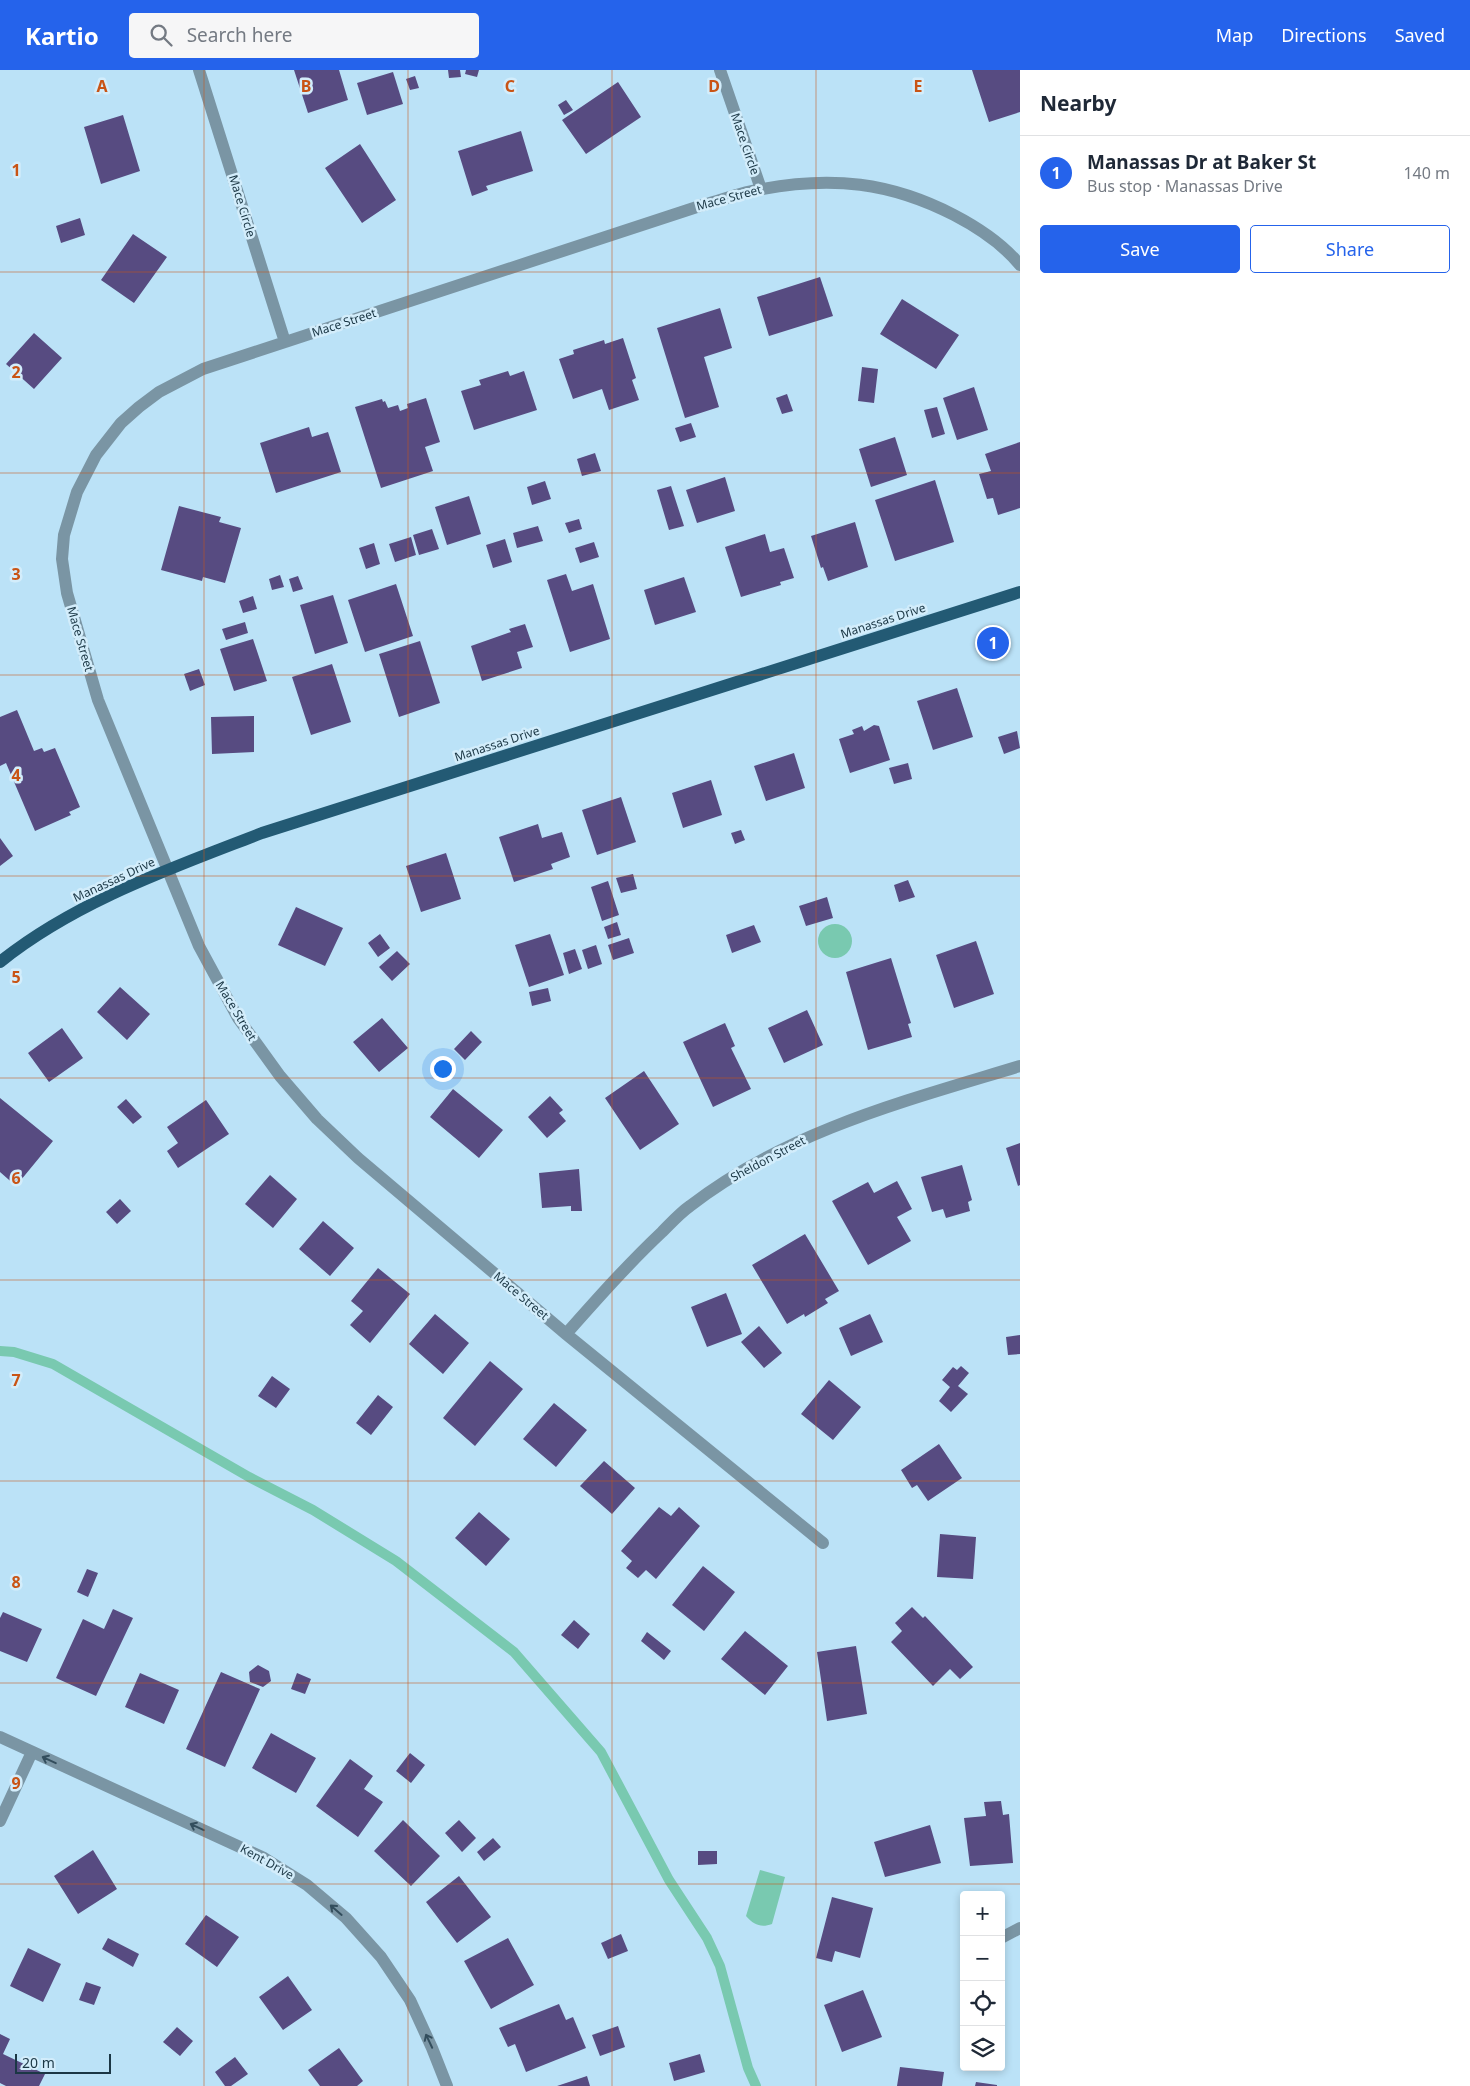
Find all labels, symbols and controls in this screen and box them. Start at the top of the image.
search box [129,13,479,58]
text: Kartio [25,19,99,52]
icon: search [147,21,175,49]
text: Search here [187,22,292,48]
text: Map [1216,23,1253,47]
text: Directions [1281,23,1367,47]
text: Saved [1395,23,1445,47]
text: A [96,75,108,97]
text: B [301,75,311,97]
text: C [505,75,515,97]
text: D [708,75,720,97]
text: E [914,75,923,97]
text: Nearby [1040,89,1116,117]
street label: Mace Circle [727,111,764,177]
text: Manassas Dr at Baker St [1087,149,1316,175]
text: 1 [11,159,21,181]
text: 1 [1051,162,1061,184]
text: 140 m [1403,162,1450,184]
street label: Mace Circle [225,173,260,239]
text: Bus stop · Manassas Drive [1087,175,1283,197]
street label: Mace Street [694,180,764,214]
button: Save [1040,225,1240,273]
button: Share [1250,225,1450,273]
street label: Mace Street [309,304,379,341]
text: 2 [11,361,21,383]
text: 3 [11,563,21,585]
street label: Manassas Drive [838,599,928,642]
street label: Mace Street [63,604,98,674]
pin: 1 [977,624,1009,662]
street label: Manassas Drive [452,722,542,765]
text: 4 [11,764,21,786]
street label: Manassas Drive [70,853,158,906]
text: 5 [11,966,21,988]
street label: Mace Street [212,978,261,1044]
your location [430,1056,456,1082]
street label: Sheldon Street [727,1131,809,1185]
text: 6 [11,1167,21,1189]
street label: Mace Street [490,1268,553,1324]
text: 7 [11,1369,21,1391]
text: 8 [11,1571,21,1593]
one-way arrow [42,1754,57,1764]
text: 9 [11,1772,21,1794]
one-way arrow [190,1822,205,1831]
street label: Kent Drive [237,1840,297,1883]
map controls [960,1891,1005,2071]
button: + [960,1891,1005,1936]
one-way arrow [329,1904,342,1915]
button: − [960,1936,1005,1981]
button: locate [960,1981,1005,2026]
button: layers [960,2026,1005,2071]
one-way arrow [424,2034,433,2049]
scale bar [15,2051,111,2074]
text: 20 m [22,2053,55,2072]

